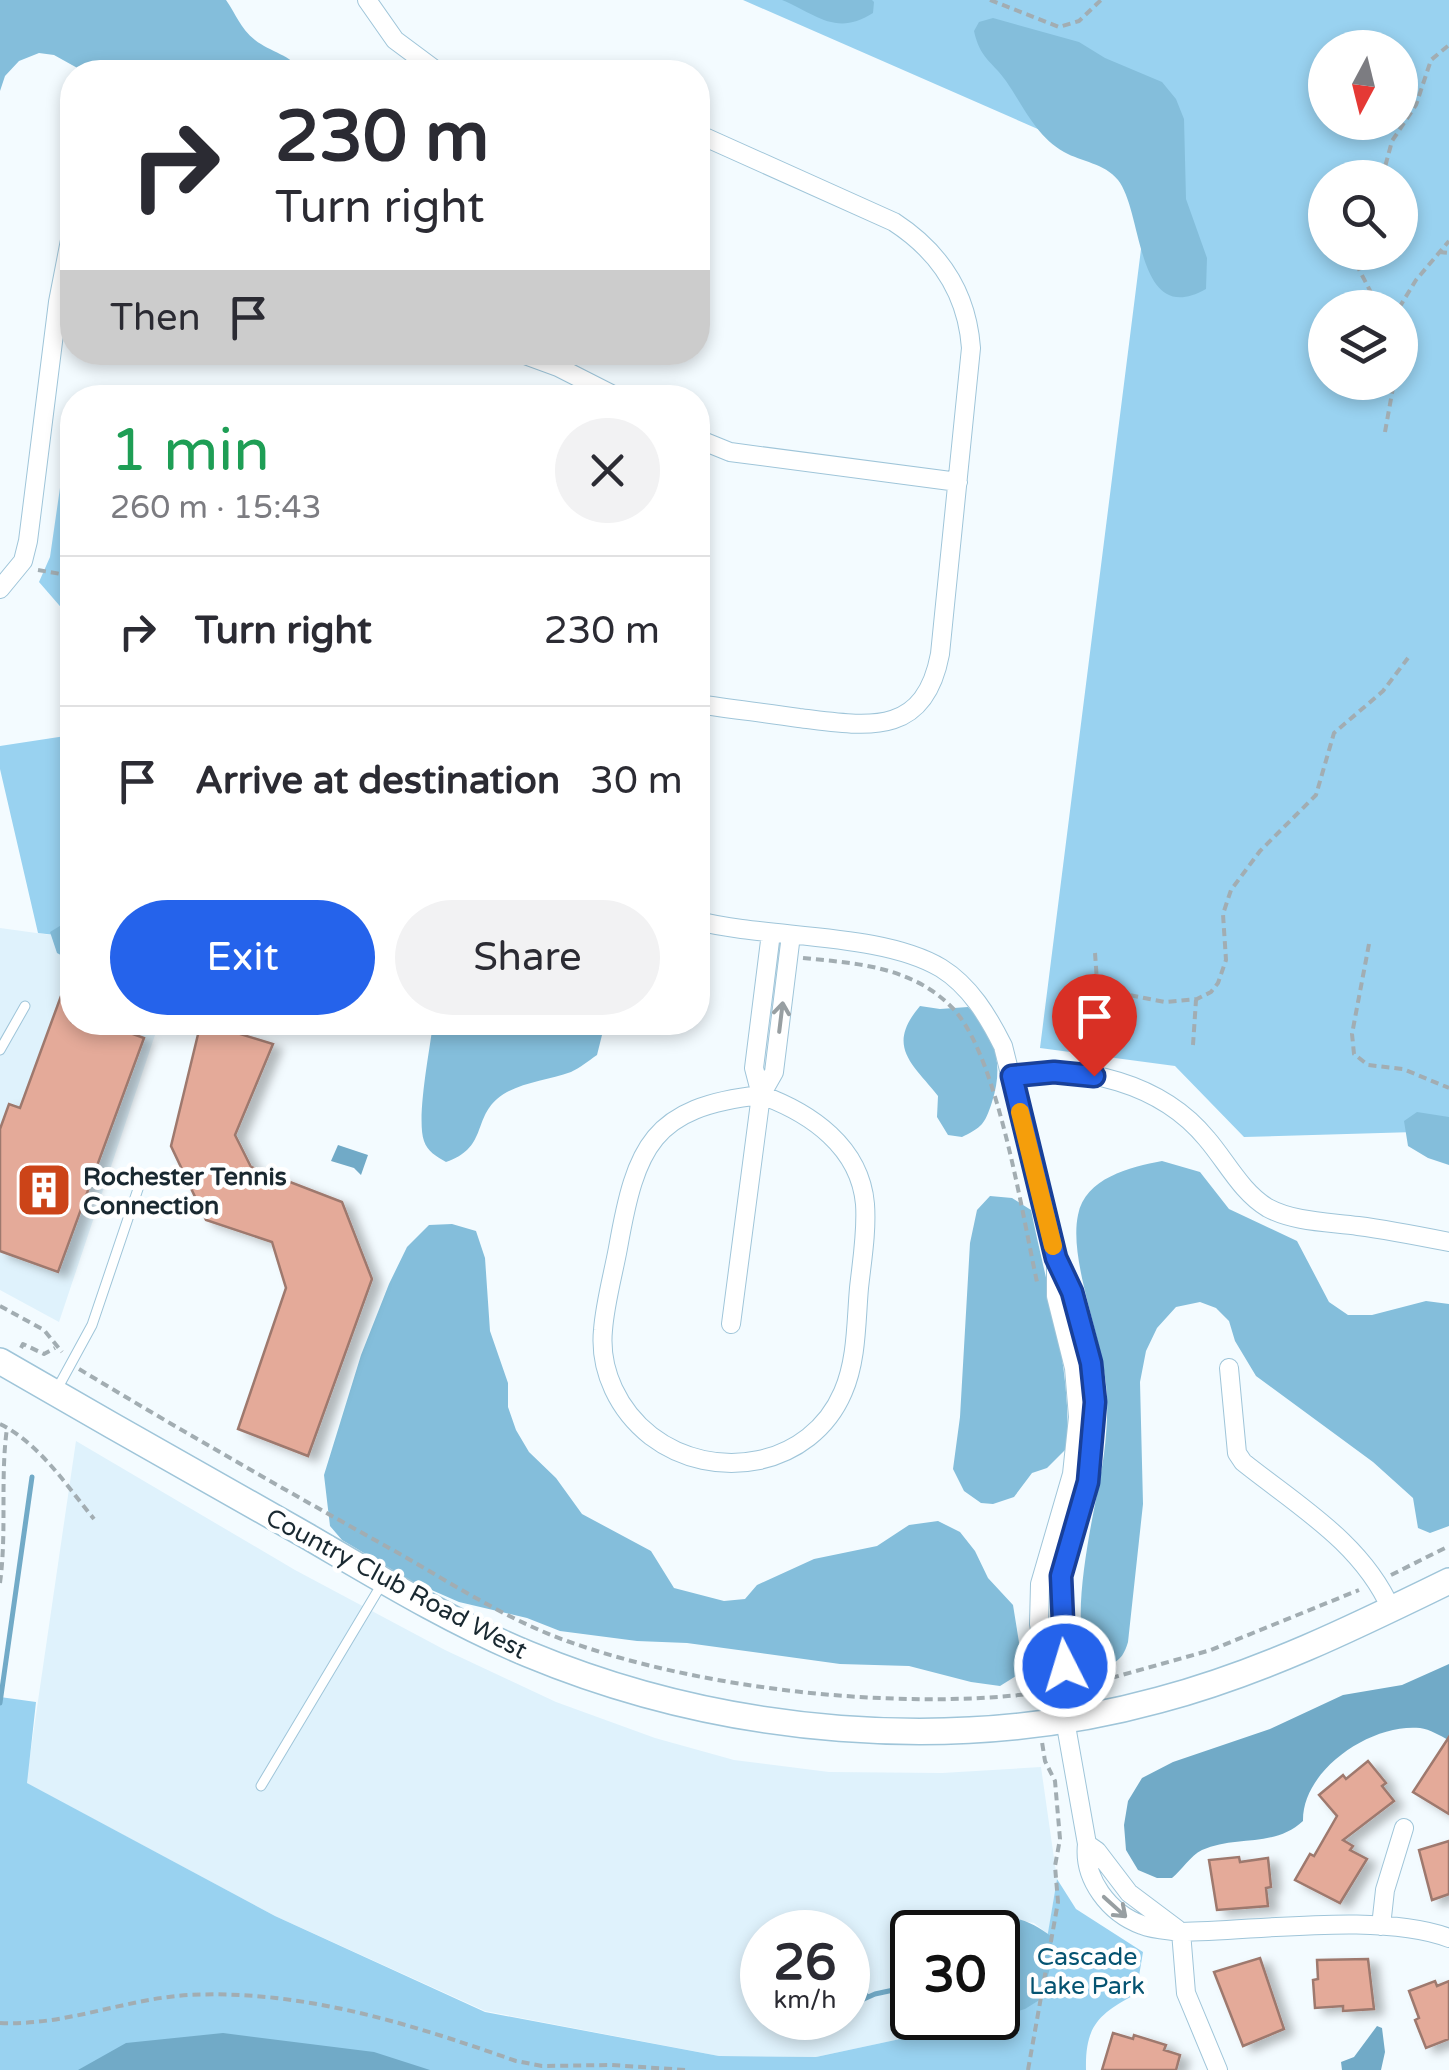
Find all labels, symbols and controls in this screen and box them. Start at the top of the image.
north arrow [1308,30,1418,140]
map controls [1308,30,1418,400]
text: 230 m [275,96,489,180]
icon: right [110,100,240,230]
button: search [1308,160,1418,270]
text: Turn right [275,181,484,235]
icon: arrive [221,290,276,345]
button: layers [1308,290,1418,400]
text: Then [110,295,201,341]
text: 1 min [110,415,270,487]
button: close [555,418,660,523]
text: 260 m · 15:43 [110,489,322,527]
icon: right [110,604,165,659]
text: Turn right [195,608,372,654]
text: 230 m [544,608,660,654]
icon: arrive [110,754,165,809]
text: Arrive at destination [195,758,560,804]
text: 30 m [590,758,683,804]
button: Exit [110,900,375,1015]
button: Share [395,900,660,1015]
pin [1052,974,1137,1077]
icon: arrive [1067,989,1122,1044]
one-way arrow [772,1001,791,1033]
building icon: Rochester Tennis Connection [14,1160,74,1220]
place label: Rochester Tennis Connection [83,1162,287,1221]
street label: Country Club Road West [261,1502,533,1666]
position arrow [1013,1614,1117,1718]
one-way arrow [1102,1895,1127,1918]
speed limit sign: 30 [890,1910,1020,2040]
text: 26 [774,1933,836,1993]
park label: Cascade Lake Park [1029,1942,1145,2001]
text: km/h [774,1985,836,2015]

